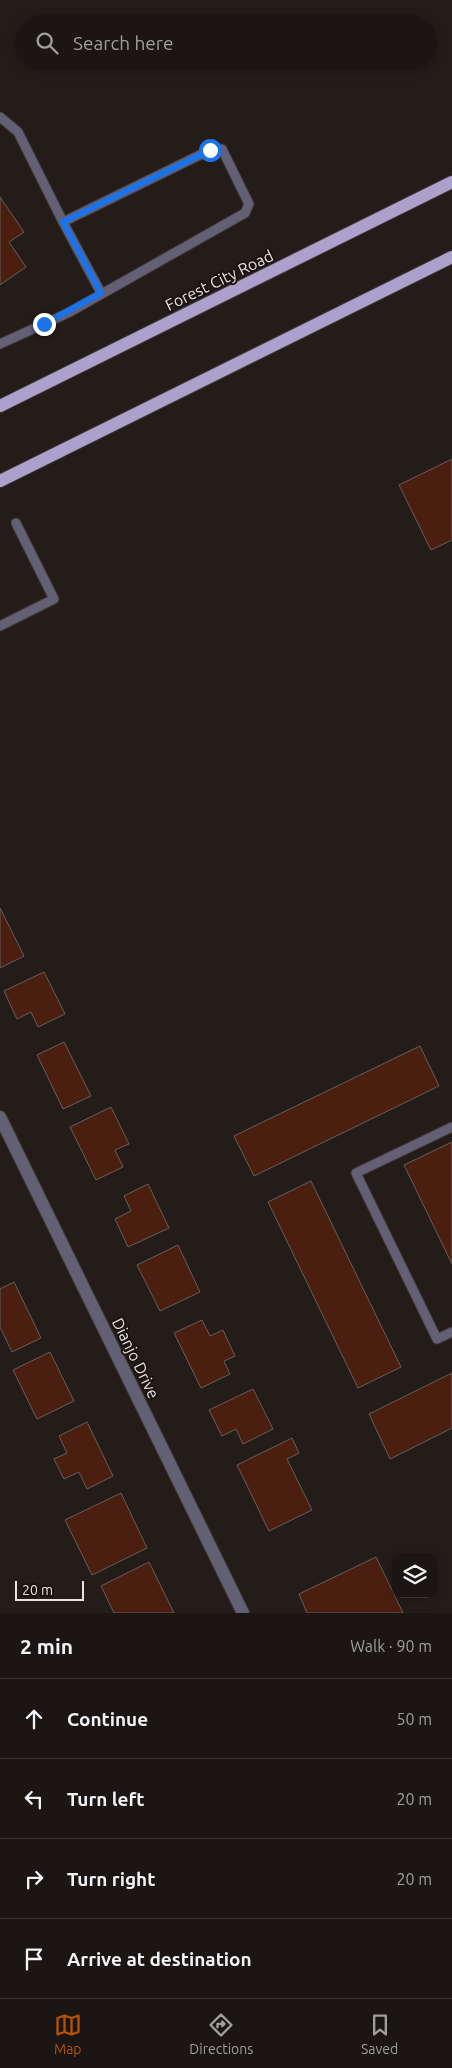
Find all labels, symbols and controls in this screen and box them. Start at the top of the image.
search box [15,15,437,70]
icon: search [33,29,61,57]
text: Search here [73,32,173,54]
route start [199,139,222,162]
street label: Forest City Road [162,246,276,314]
route end [33,313,56,336]
street label: Dianjo Drive [109,1315,163,1401]
map controls [392,1553,437,1598]
button: layers [392,1553,437,1598]
scale bar [15,1578,84,1601]
text: 20 m [22,1582,53,1598]
text: 2 min [20,1634,73,1658]
text: Walk · 90 m [350,1637,432,1655]
icon: ahead [20,1705,48,1733]
text: Continue [67,1708,148,1730]
text: 50 m [396,1710,432,1728]
icon: left [20,1785,48,1813]
text: Turn left [67,1788,145,1810]
text: 20 m [396,1790,432,1808]
icon: right [20,1865,48,1893]
text: Turn right [67,1868,155,1890]
text: 20 m [396,1870,432,1888]
icon: arrive [20,1945,48,1973]
text: Arrive at destination [67,1948,252,1970]
tab: Map [54,2011,82,2057]
tab: Directions [189,2011,253,2057]
tab: Saved [361,2011,398,2057]

